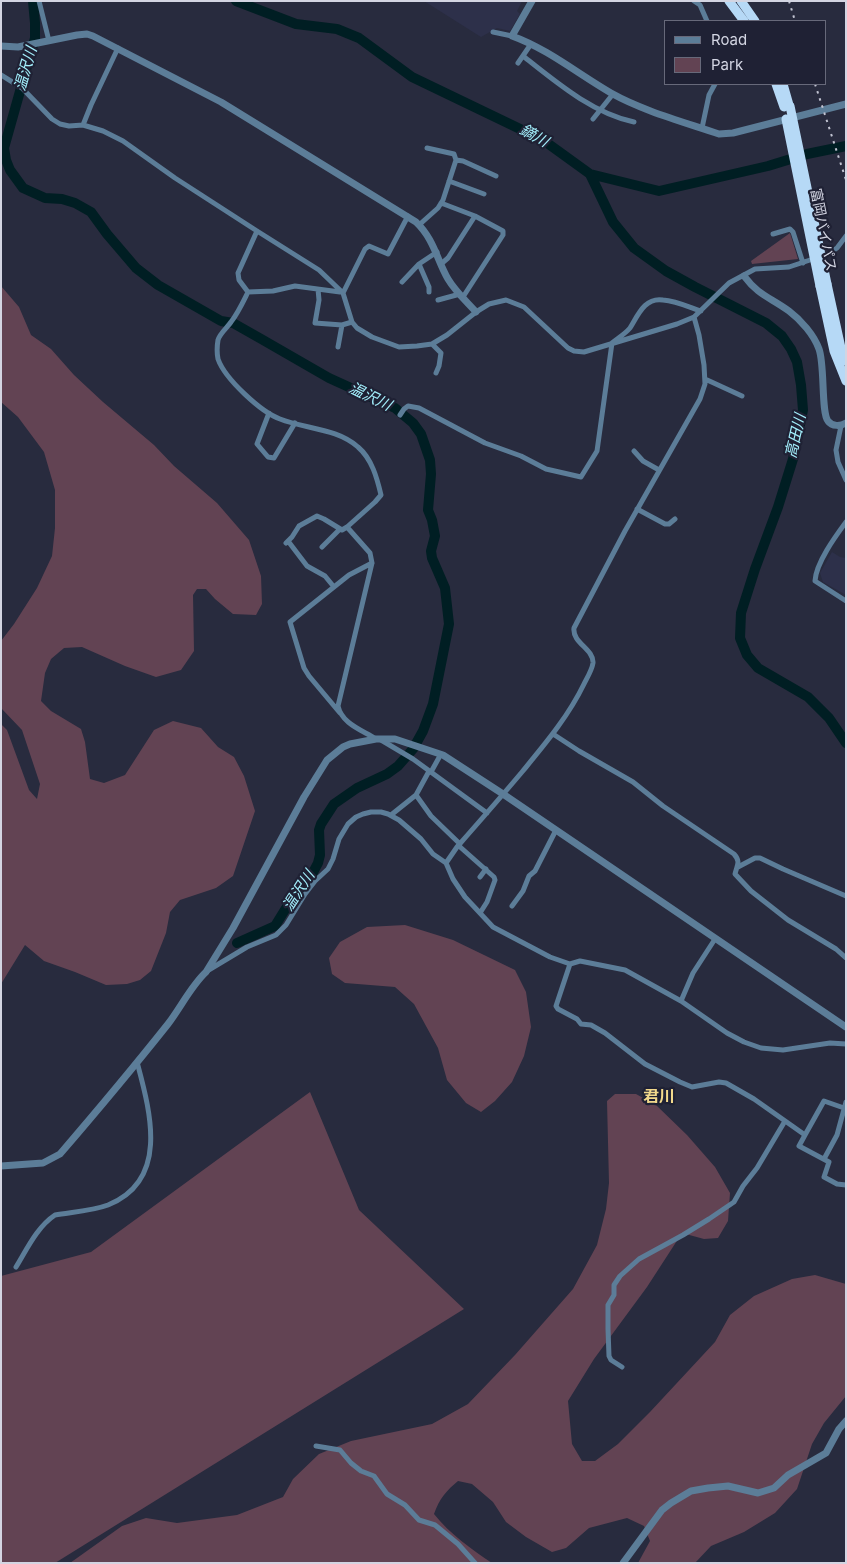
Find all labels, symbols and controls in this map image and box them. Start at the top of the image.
legend [664,20,827,85]
text: Road [711,30,747,49]
water label: 温沢川 [11,45,41,93]
text: Park [711,55,743,74]
water label: 鏑川 [517,121,551,151]
street label: 富岡バイパス [807,187,839,273]
water label: 温沢川 [346,379,394,415]
water label: 高田川 [782,412,810,460]
water label: 温沢川 [279,867,319,915]
district label: 君川 [643,1087,675,1107]

